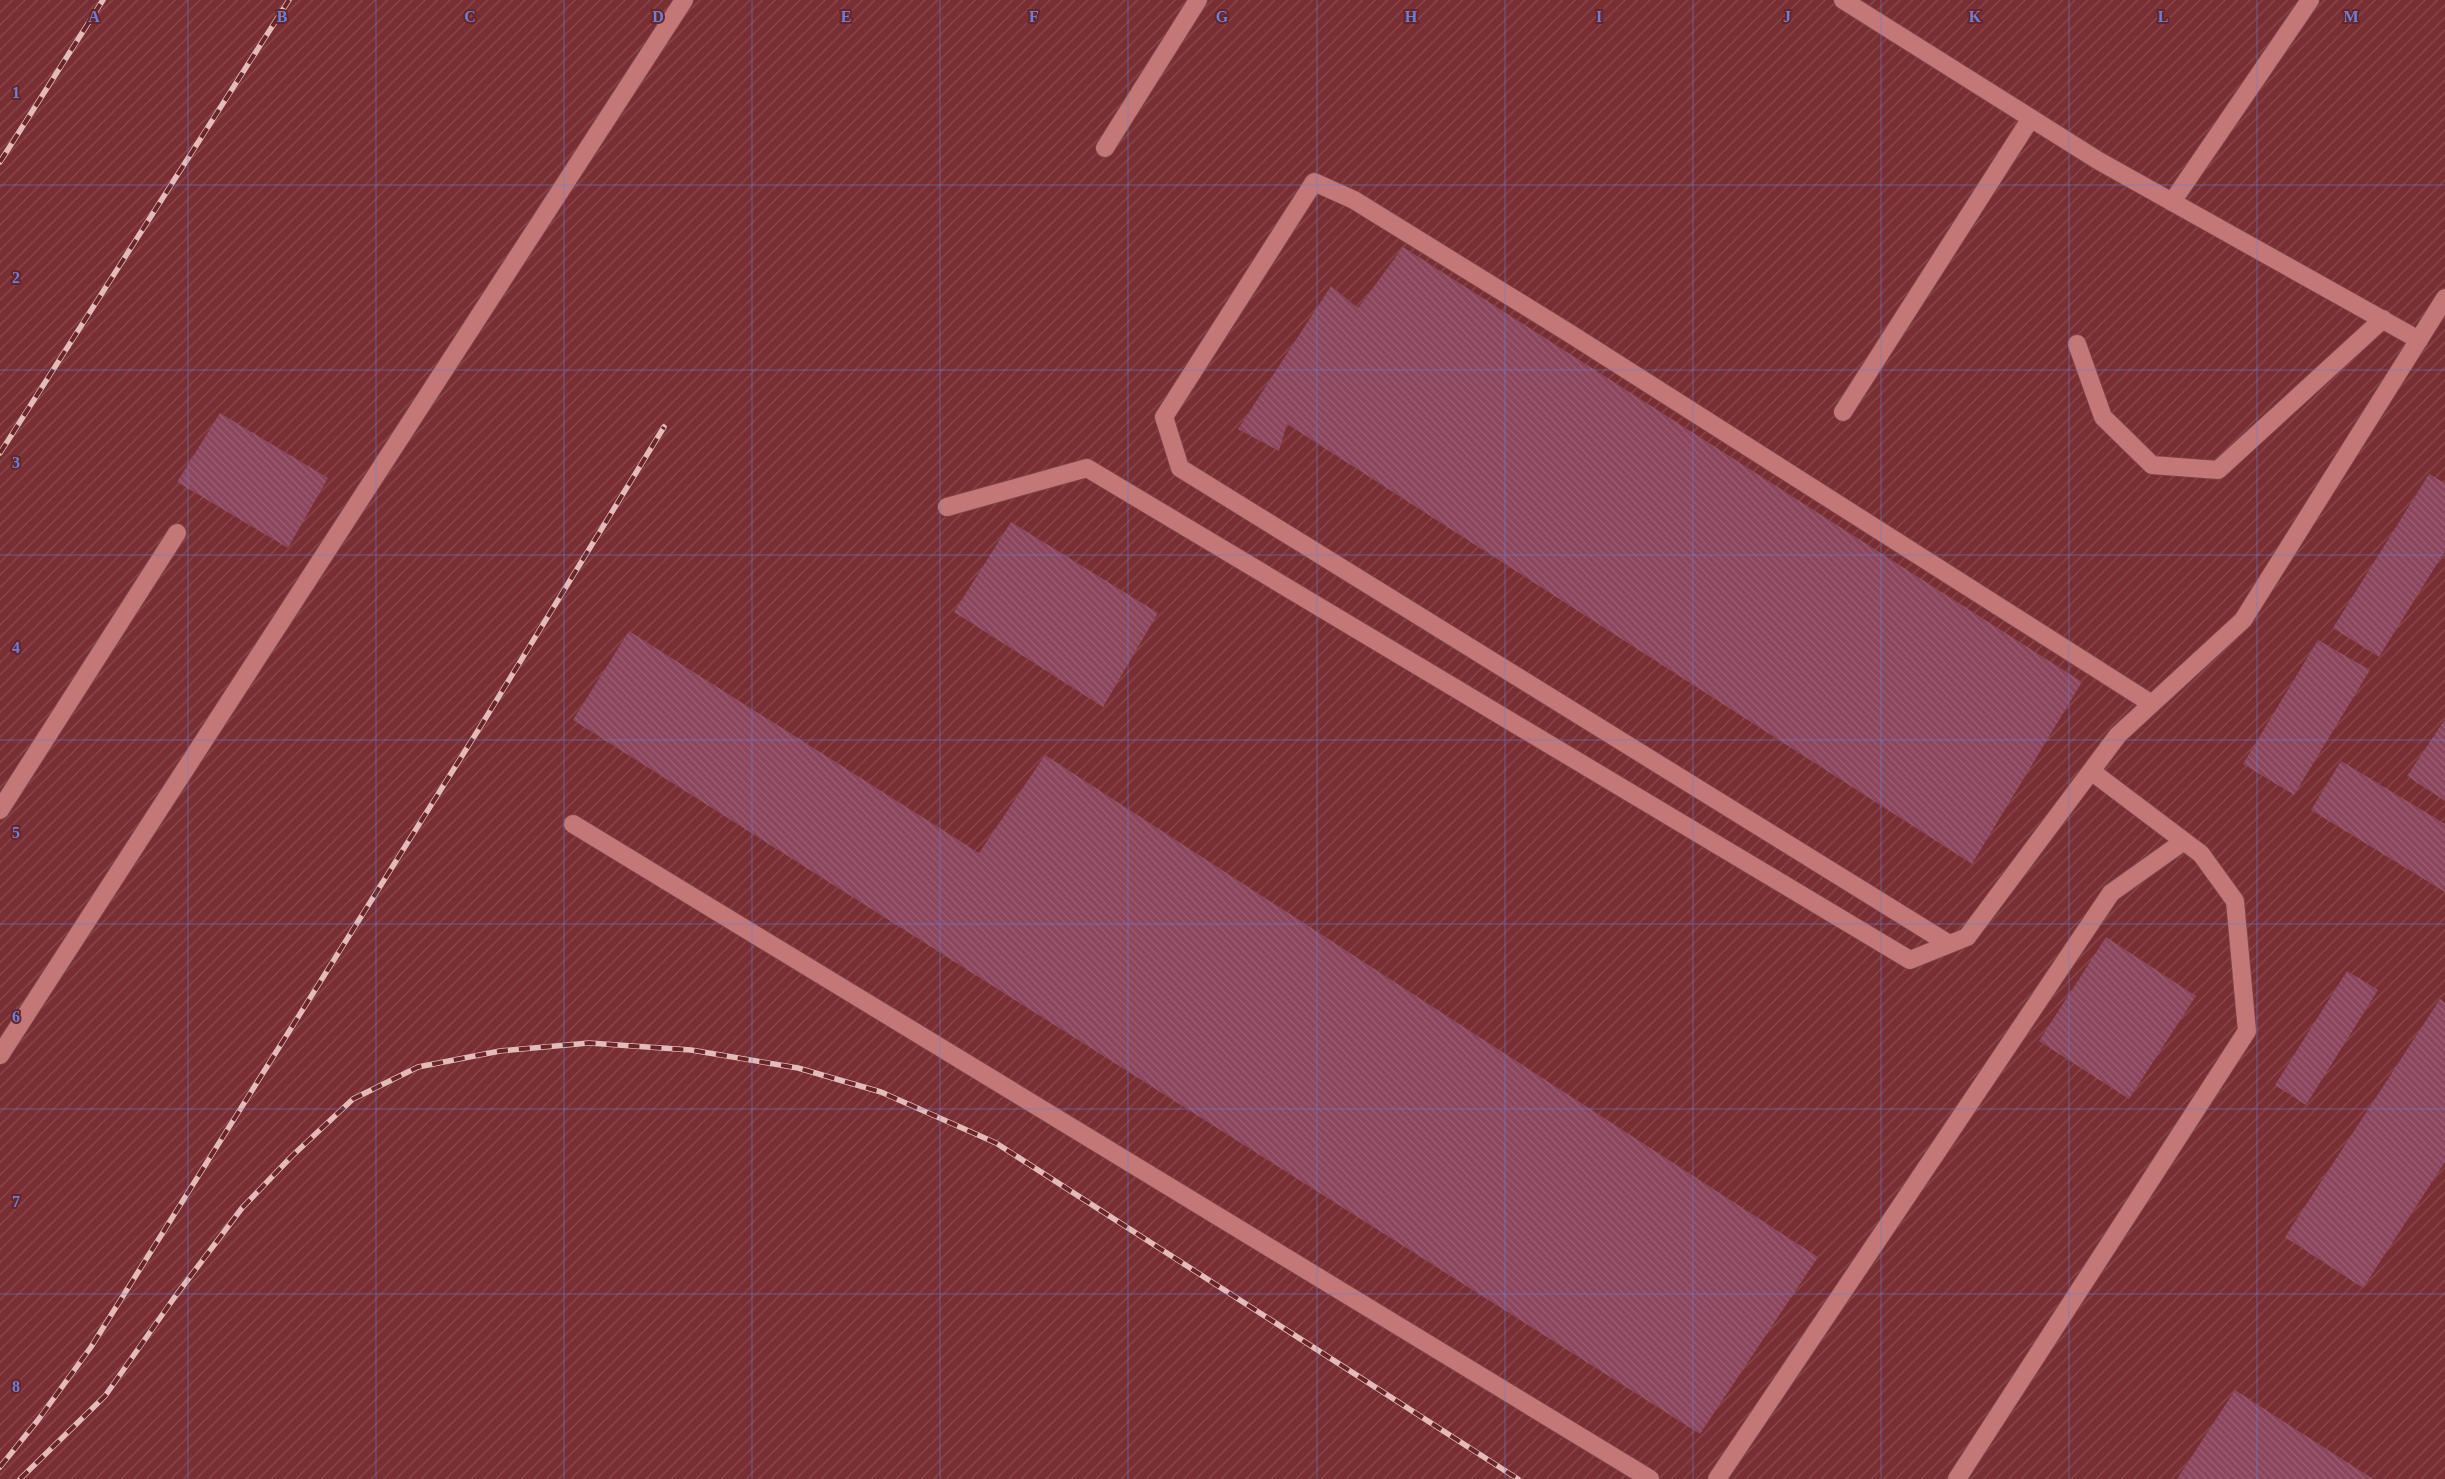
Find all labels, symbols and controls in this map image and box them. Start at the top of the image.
text: A [88,8,100,25]
text: B [277,8,288,25]
text: C [464,8,476,25]
text: D [652,8,664,25]
text: E [841,8,851,25]
text: F [1029,8,1039,25]
text: G [1216,8,1229,25]
text: H [1405,8,1418,25]
text: I [1596,8,1602,25]
text: J [1783,8,1791,25]
text: K [1969,8,1982,25]
text: L [2158,8,2168,25]
text: M [2343,8,2359,25]
text: 1 [12,84,20,101]
text: 2 [12,269,20,286]
text: 3 [12,454,20,471]
text: 4 [12,639,20,656]
text: 5 [12,824,20,841]
text: 6 [12,1008,20,1025]
text: 7 [12,1193,20,1210]
text: 8 [12,1378,20,1395]

